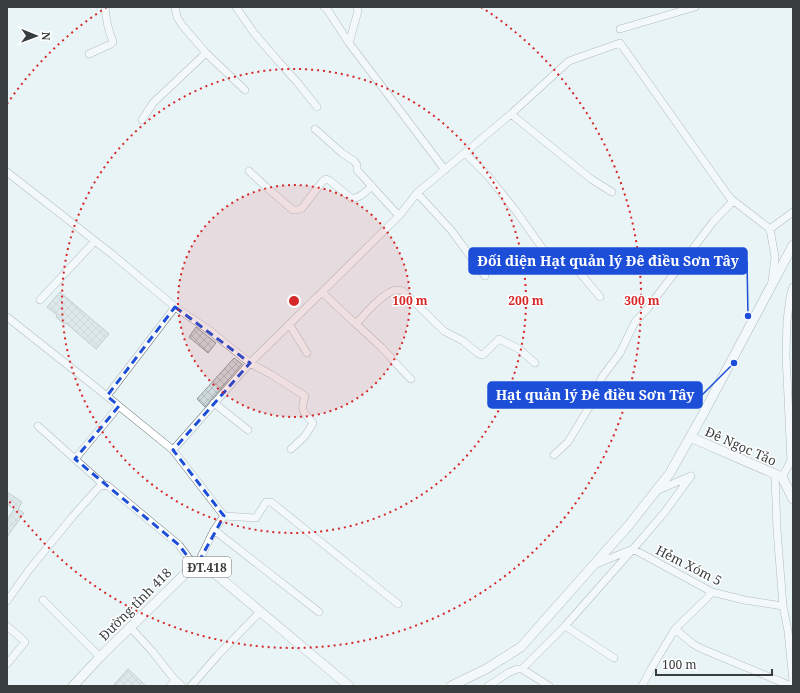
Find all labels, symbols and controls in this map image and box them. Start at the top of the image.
north arrow [16,16,56,56]
text: N [39,32,54,41]
callout: Đối diện Hạt quản lý Đê điều Sơn Tây [469,248,747,274]
text: Đối diện Hạt quản lý Đê điều Sơn Tây [477,251,740,270]
text: 100 m [392,292,428,309]
text: 200 m [508,292,544,309]
text: 300 m [624,292,660,309]
centre of rings [287,294,301,308]
callout: Hạt quản lý Đê điều Sơn Tây [488,382,702,408]
text: Hạt quản lý Đê điều Sơn Tây [496,385,695,404]
street label: Đê Ngọc Tảo [702,422,780,470]
street label: Hẻm Xóm 5 [653,541,725,589]
road number: ĐT.418 [183,557,231,577]
street label: Đường tỉnh 418 [95,564,175,644]
scale bar [656,651,772,677]
text: 100 m [662,656,697,673]

